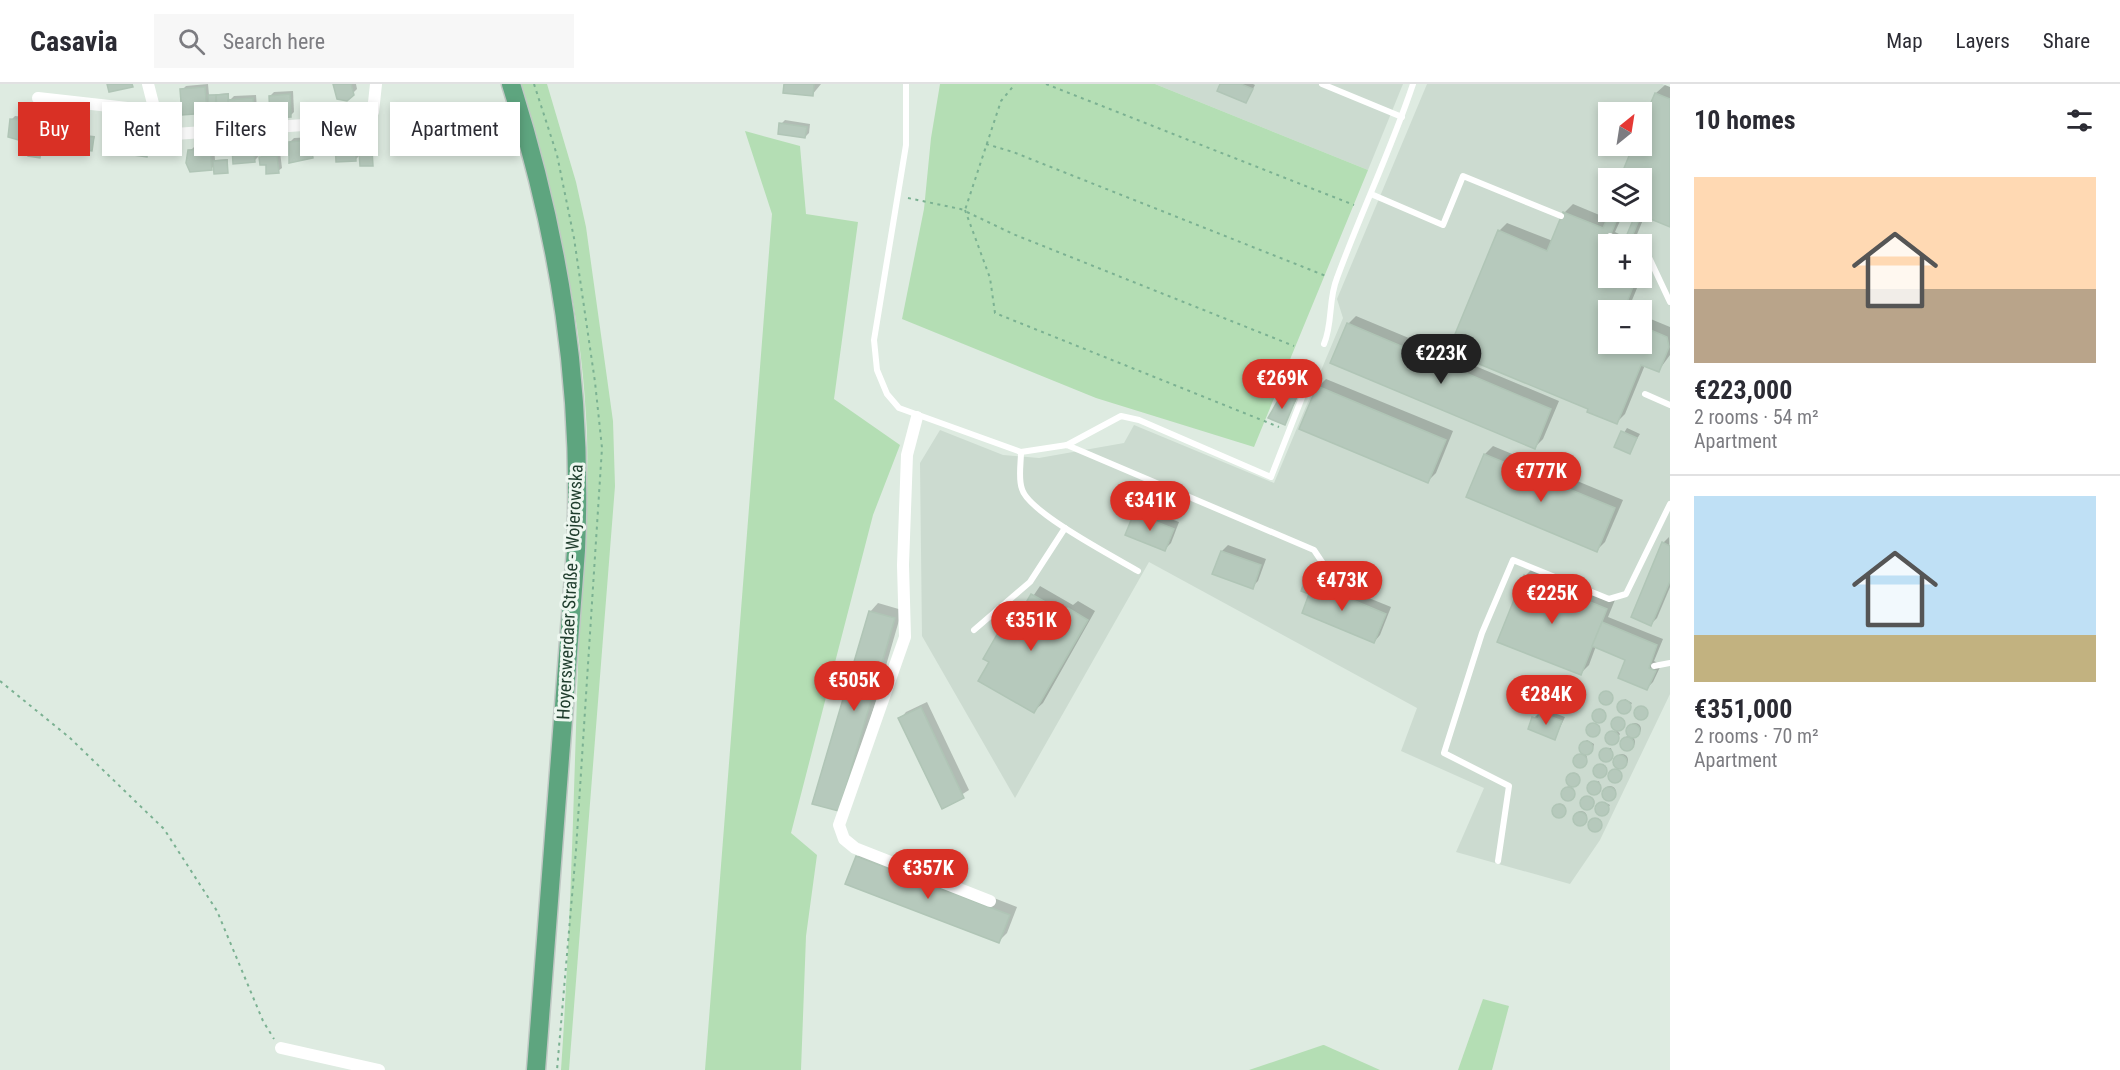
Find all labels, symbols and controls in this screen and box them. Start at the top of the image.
search box [154,14,574,68]
text: Casavia [30,25,118,58]
icon: search [175,25,208,58]
text: Search here [223,29,325,54]
text: Map [1886,29,1923,53]
text: Layers [1956,29,2010,53]
text: Share [2043,29,2090,53]
chip: Buy [18,102,90,156]
chip: Rent [102,102,182,156]
chip: Filters [194,102,288,156]
chip: New [300,102,378,156]
chip: Apartment [390,102,520,156]
north arrow [1598,102,1652,156]
map controls [1598,102,1652,354]
icon: filters [2063,104,2096,137]
text: 10 homes [1694,105,1796,135]
button: layers [1598,168,1652,222]
icon: home [1841,216,1949,324]
button: + [1598,234,1652,288]
button: − [1598,300,1652,354]
pin: €223K [1399,334,1483,385]
text: €223K [1415,341,1467,365]
pin: €269K [1240,359,1324,410]
text: €269K [1256,366,1308,390]
text: €223,000 [1694,375,1792,405]
text: 2 rooms · 54 m² [1694,405,1819,429]
text: Apartment [1694,429,1778,453]
pin: €777K [1499,452,1583,503]
text: €777K [1515,459,1567,483]
street label: Hoyerswerdaer Straße - Wojerowska [552,464,587,720]
pin: €341K [1108,481,1192,532]
text: €341K [1124,488,1176,512]
icon: home [1841,535,1949,643]
pin: €473K [1300,561,1384,612]
text: €473K [1316,568,1368,592]
pin: €225K [1510,574,1594,625]
text: €225K [1526,581,1578,605]
pin: €351K [989,601,1073,652]
text: €351K [1005,608,1057,632]
pin: €505K [812,661,896,712]
text: €505K [828,668,880,692]
pin: €284K [1504,675,1588,726]
text: €284K [1520,682,1572,706]
text: €351,000 [1694,694,1792,724]
text: 2 rooms · 70 m² [1694,724,1819,748]
text: Apartment [1694,748,1778,772]
pin: €357K [886,849,970,900]
text: €357K [902,856,954,880]

